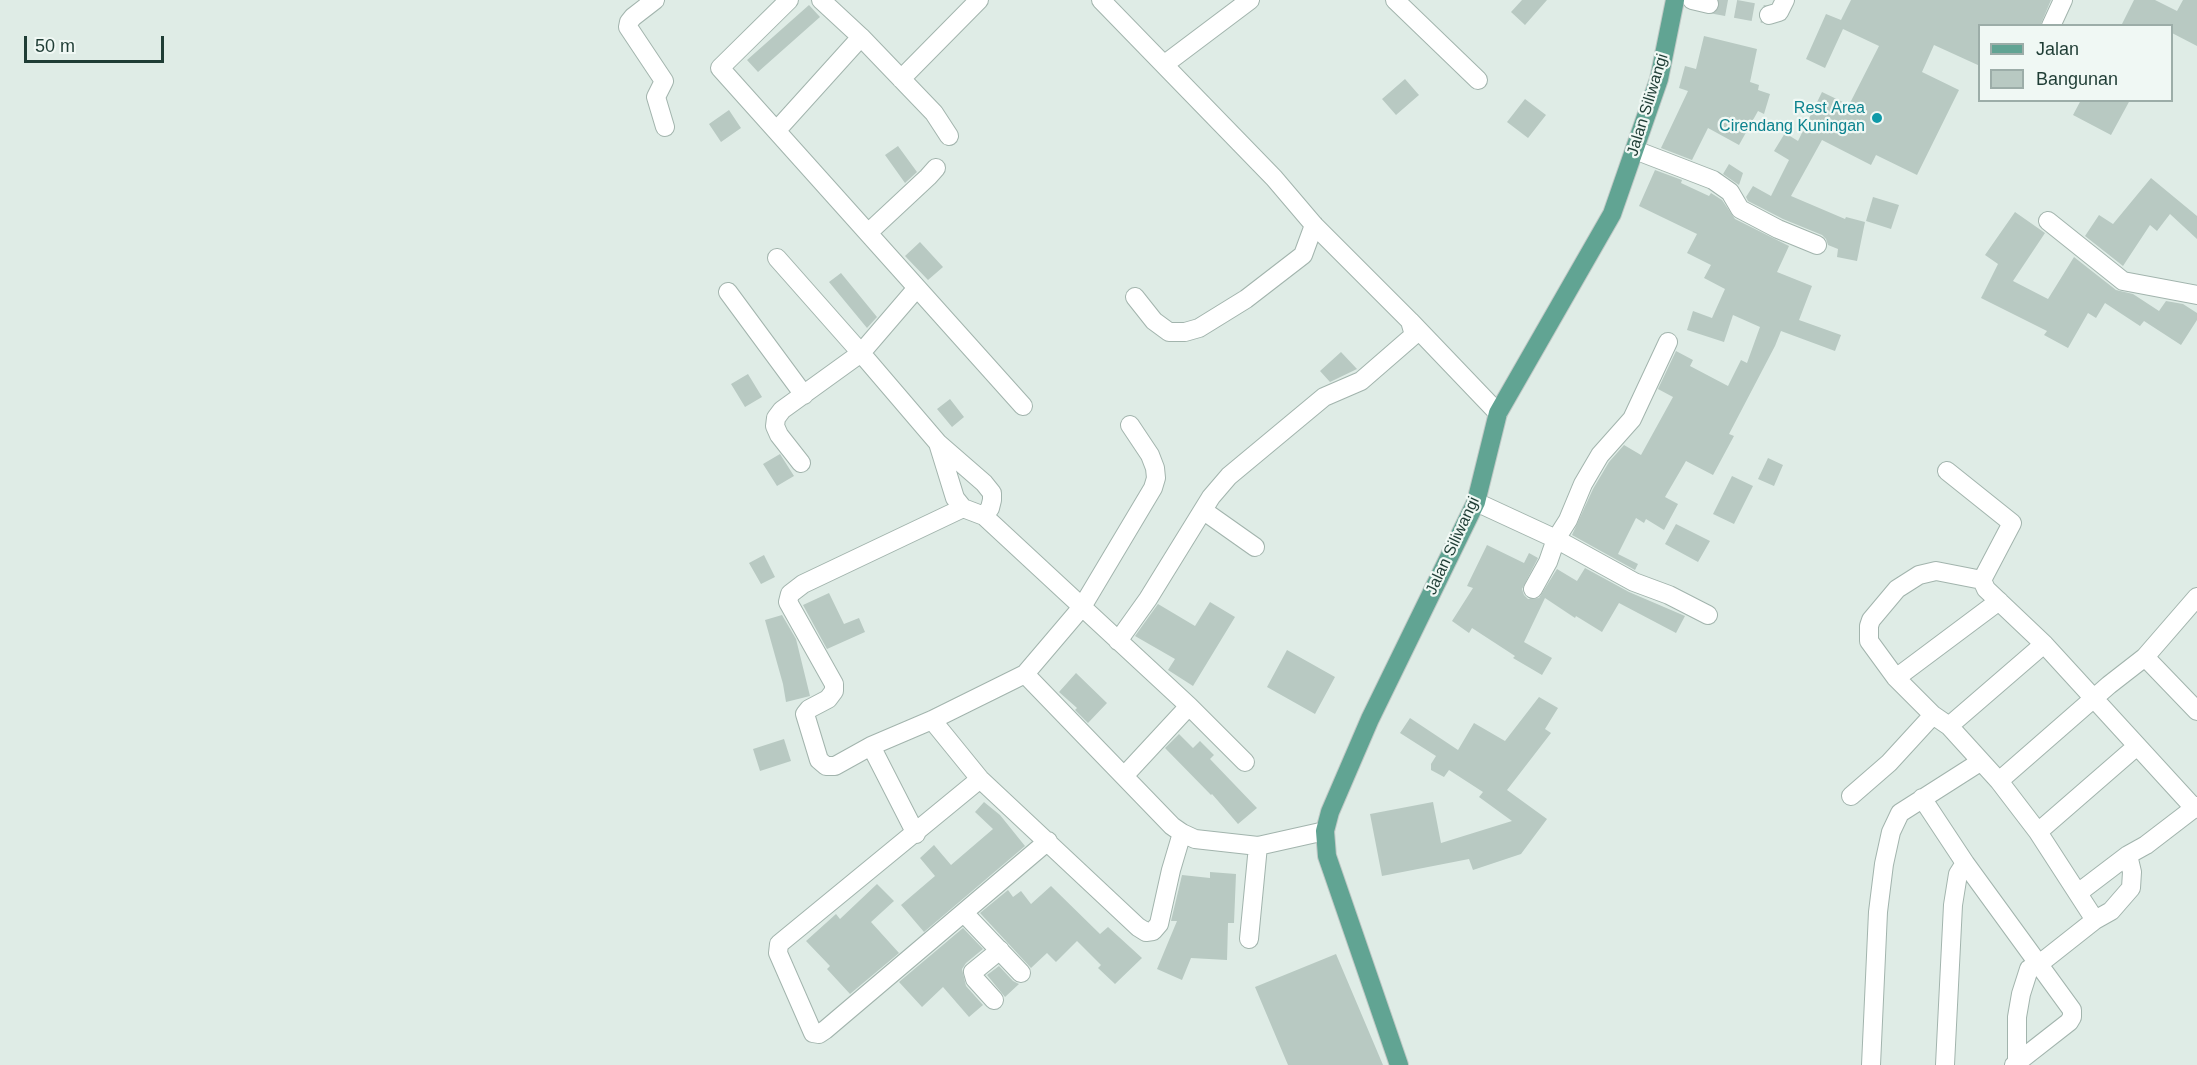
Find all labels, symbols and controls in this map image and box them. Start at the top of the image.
scale bar [27,24,166,62]
legend [1978,24,2173,102]
text: 50 m [35,36,75,56]
text: Jalan [2036,39,2079,59]
street label: Jalan Siliwangi [1623,52,1673,158]
text: Bangunan [2036,69,2118,89]
place label: Rest Area Cirendang Kuningan [1719,99,1865,137]
marker: Rest Area Cirendang Kuningan [1870,111,1884,125]
street label: Jalan Siliwangi [1422,494,1484,598]

